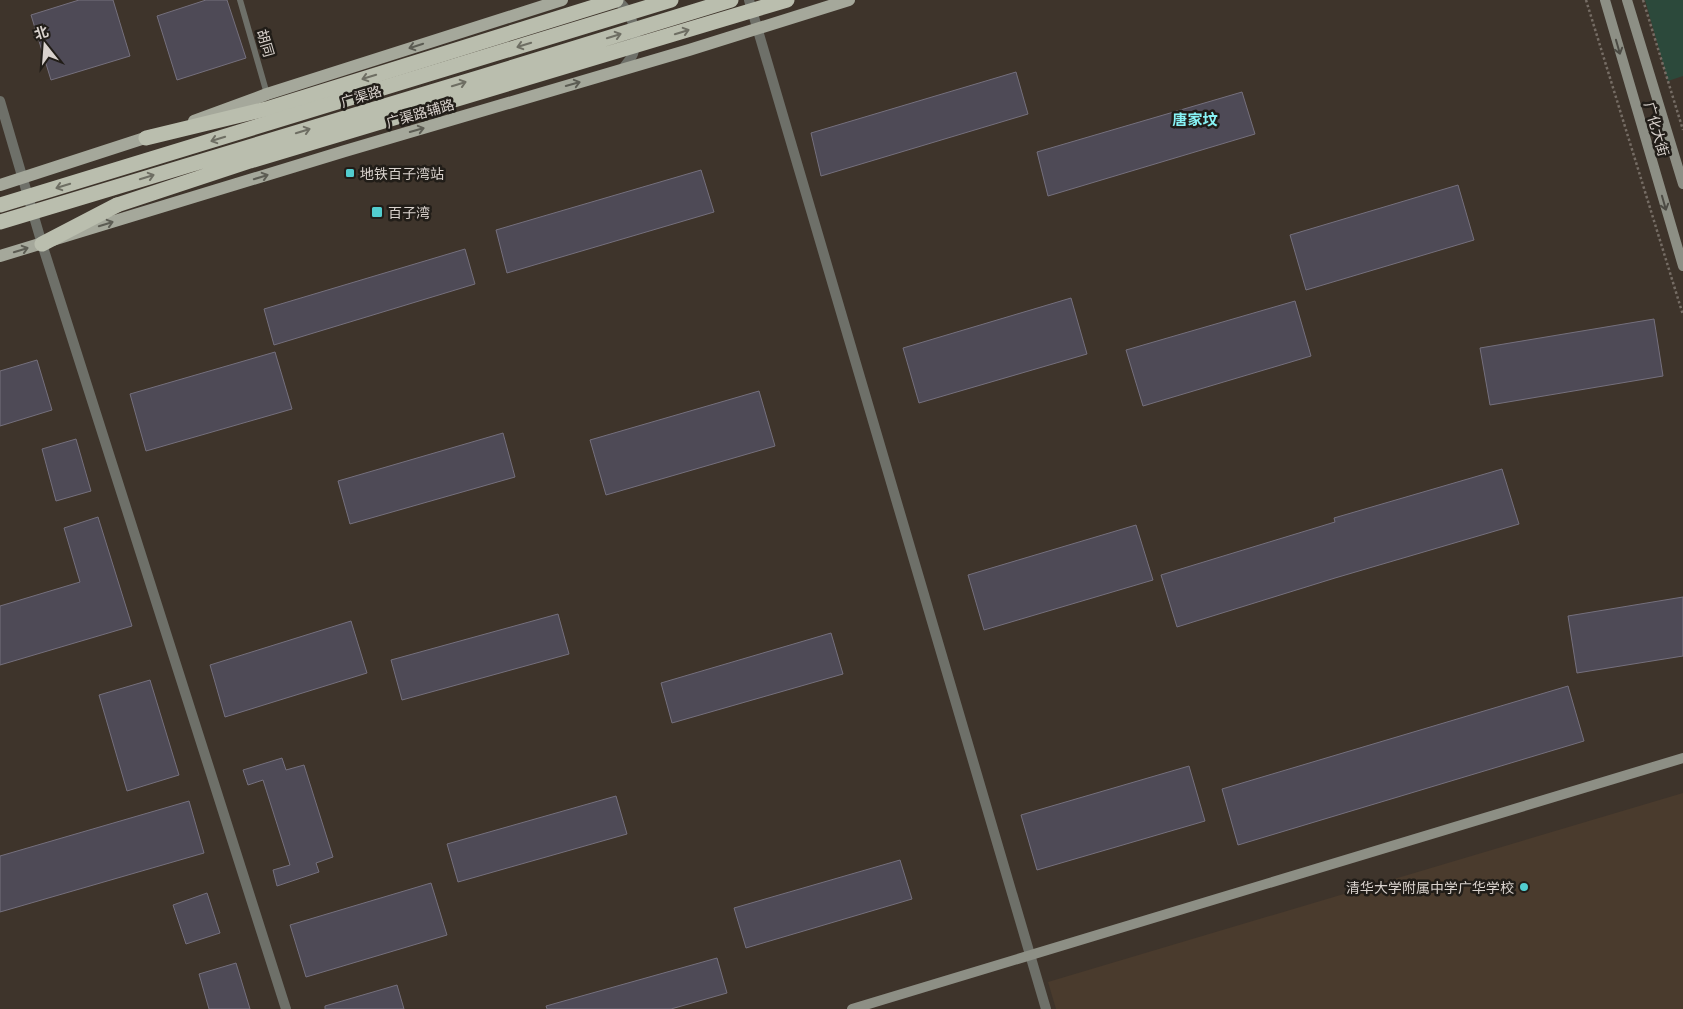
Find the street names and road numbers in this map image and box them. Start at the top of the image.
street label: 胡同 [254,27,278,59]
street label: 广渠路 [338,82,384,110]
street label: 广渠路辅路 [384,95,456,131]
street label: 广化大街 [1641,100,1673,158]

